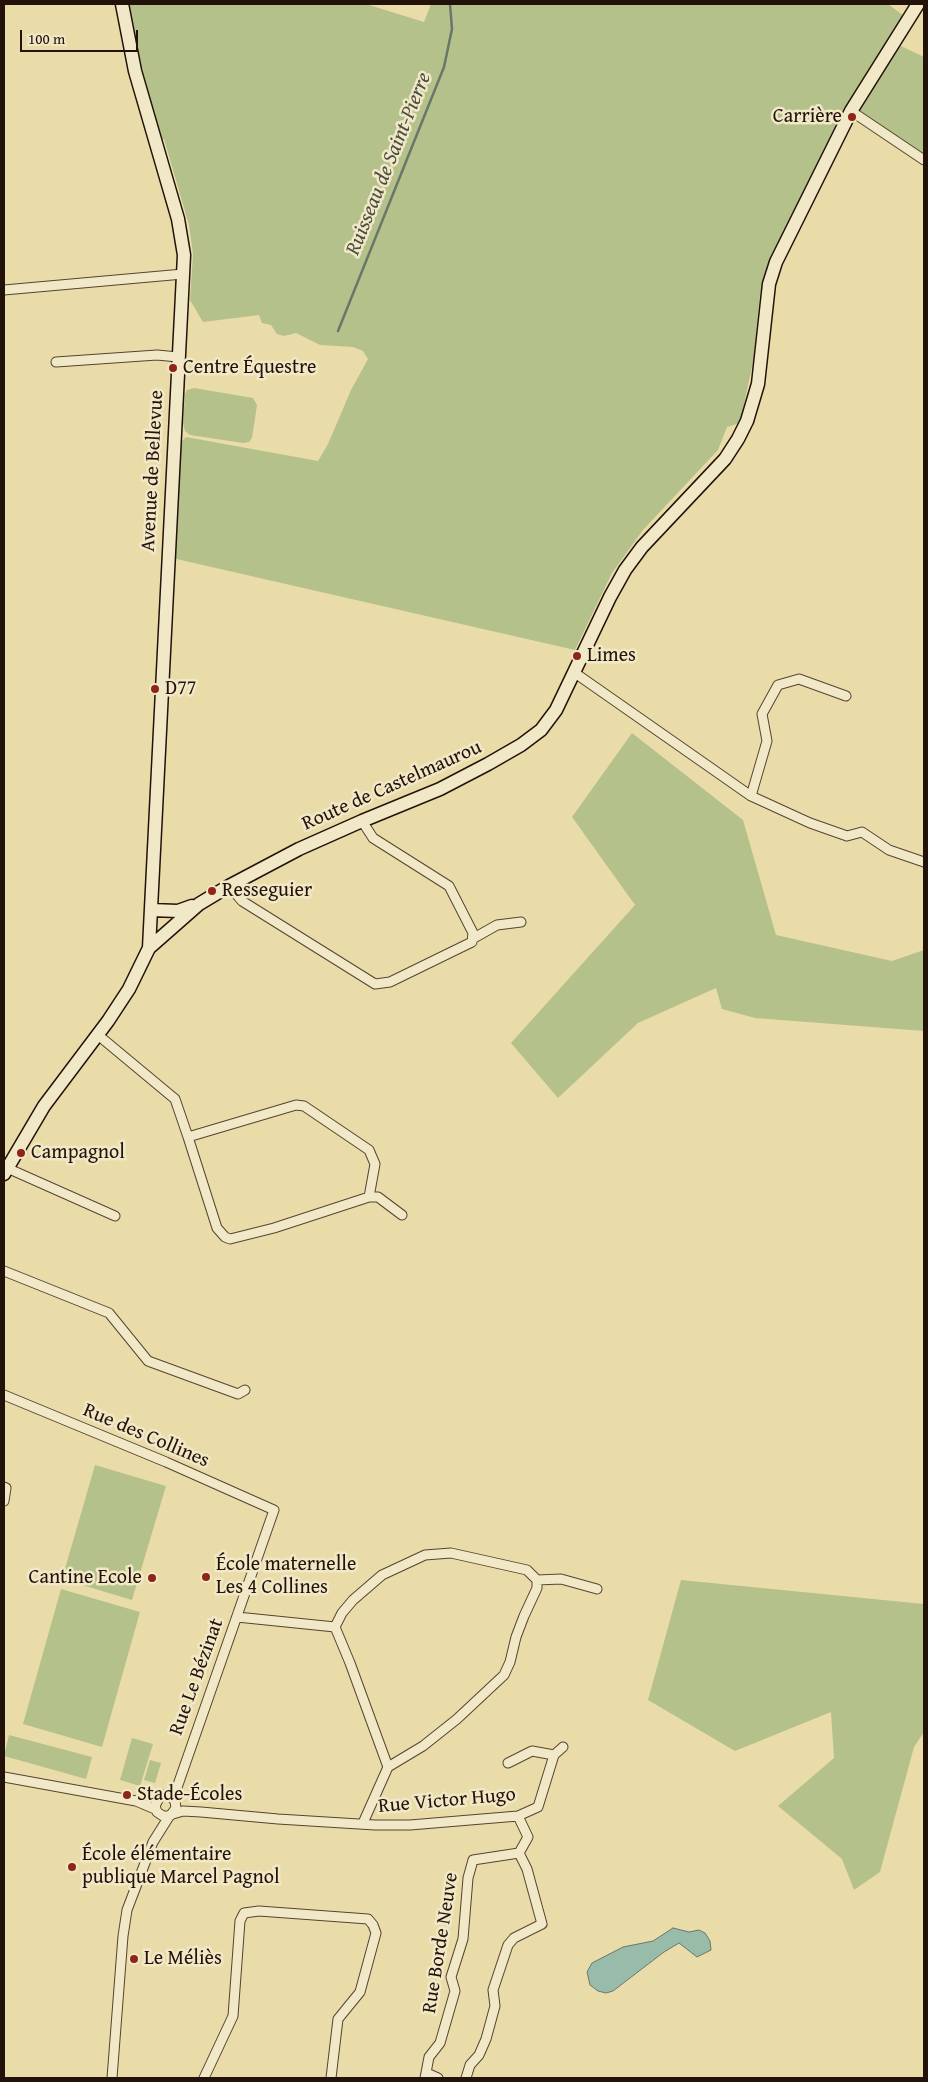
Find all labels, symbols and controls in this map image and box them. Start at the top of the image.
scale bar [22,20,140,52]
text: 100 m [28,28,65,49]
water label: Ruisseau de Saint-Pierre [341,69,437,259]
place label: Carrière [773,105,842,129]
marker: Carrière [846,111,858,123]
place label: Centre Équestre [183,356,316,380]
marker: Centre Équestre [167,362,179,374]
street label: Avenue de Bellevue [137,390,169,552]
place label: Limes [587,644,636,668]
marker: Limes [571,650,583,662]
place label: D77 [165,677,196,701]
marker: D77 [149,683,161,695]
street label: Route de Castelmaurou [299,736,485,836]
place label: Resseguier [222,879,312,903]
marker: Resseguier [206,885,218,897]
place label: Campagnol [31,1141,125,1165]
marker: Campagnol [15,1147,27,1159]
street label: Rue des Collines [79,1399,213,1473]
place label: École maternelle Les 4 Collines [216,1553,356,1600]
place label: Cantine Ecole [29,1566,142,1590]
marker: École maternelle Les 4 Collines [200,1571,212,1583]
marker: Cantine Ecole [146,1572,158,1584]
street label: Rue Le Bézinat [165,1615,229,1739]
place label: Stade-Écoles [137,1783,242,1807]
street label: Rue Victor Hugo [377,1783,517,1819]
marker: Stade-Écoles [121,1789,133,1801]
place label: École élémentaire publique Marcel Pagnol [82,1843,280,1890]
marker: École élémentaire publique Marcel Pagnol [66,1861,78,1873]
street label: Rue Borde Neuve [418,1871,464,2015]
place label: Le Méliès [144,1947,222,1971]
marker: Le Méliès [128,1953,140,1965]

